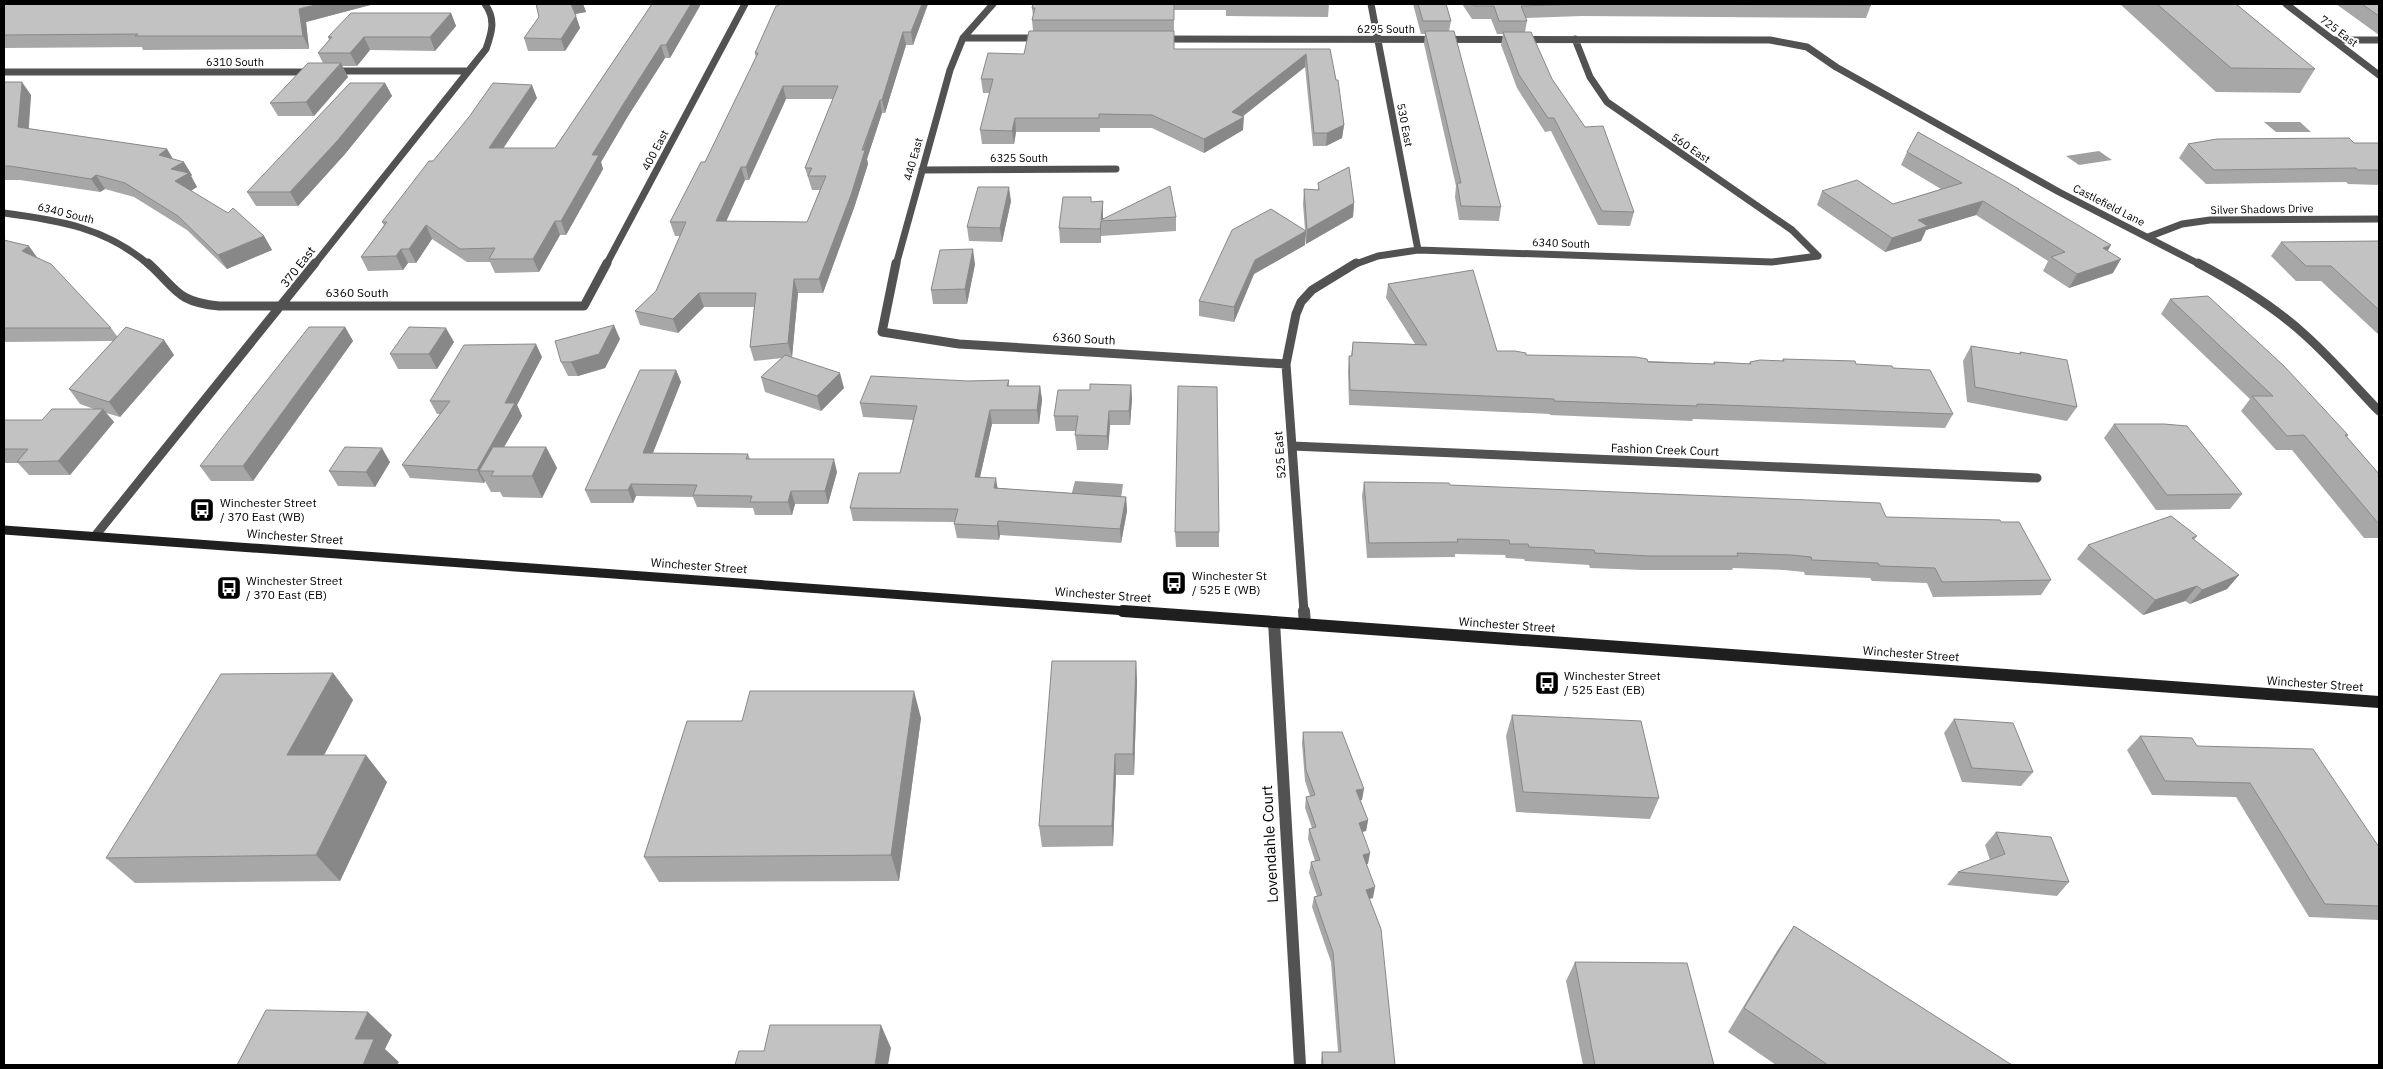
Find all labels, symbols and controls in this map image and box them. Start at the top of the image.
street label: 725 East [2317,12,2361,50]
street label: 6295 South [1357,22,1415,36]
street label: 6310 South [206,55,264,69]
street label: 530 East [1394,102,1416,148]
street label: 400 East [639,127,672,173]
street label: 560 East [1669,130,1713,166]
street label: 440 East [900,136,926,182]
street label: 6325 South [990,151,1048,165]
street label: Castlefield Lane [2071,181,2147,229]
street label: 6340 South [36,199,96,227]
street label: Silver Shadows Drive [2210,201,2314,217]
street label: 6340 South [1532,235,1590,251]
street label: 370 East [277,243,318,290]
street label: 6360 South [325,285,389,300]
street label: 6360 South [1052,329,1116,348]
street label: 525 East [1270,431,1289,479]
street label: Fashion Creek Court [1611,440,1719,459]
place label: Winchester Street / 370 East (WB) [220,495,317,524]
bus stop icon: Winchester Street / 370 East (WB) [189,497,215,523]
street label: Winchester Street [246,526,344,547]
street label: Winchester Street [650,555,748,576]
place label: Winchester St / 525 E (WB) [1192,568,1267,597]
bus stop icon: Winchester St / 525 E (WB) [1161,570,1187,596]
place label: Winchester Street / 370 East (EB) [246,573,343,602]
bus stop icon: Winchester Street / 370 East (EB) [216,575,242,601]
street label: Winchester Street [1054,584,1152,605]
street label: Winchester Street [1458,614,1556,635]
street label: Winchester Street [1862,643,1960,664]
place label: Winchester Street / 525 East (EB) [1564,668,1661,697]
bus stop icon: Winchester Street / 525 East (EB) [1534,670,1560,696]
street label: Winchester Street [2266,673,2364,694]
street label: Lovendahle Court [1257,785,1282,903]

